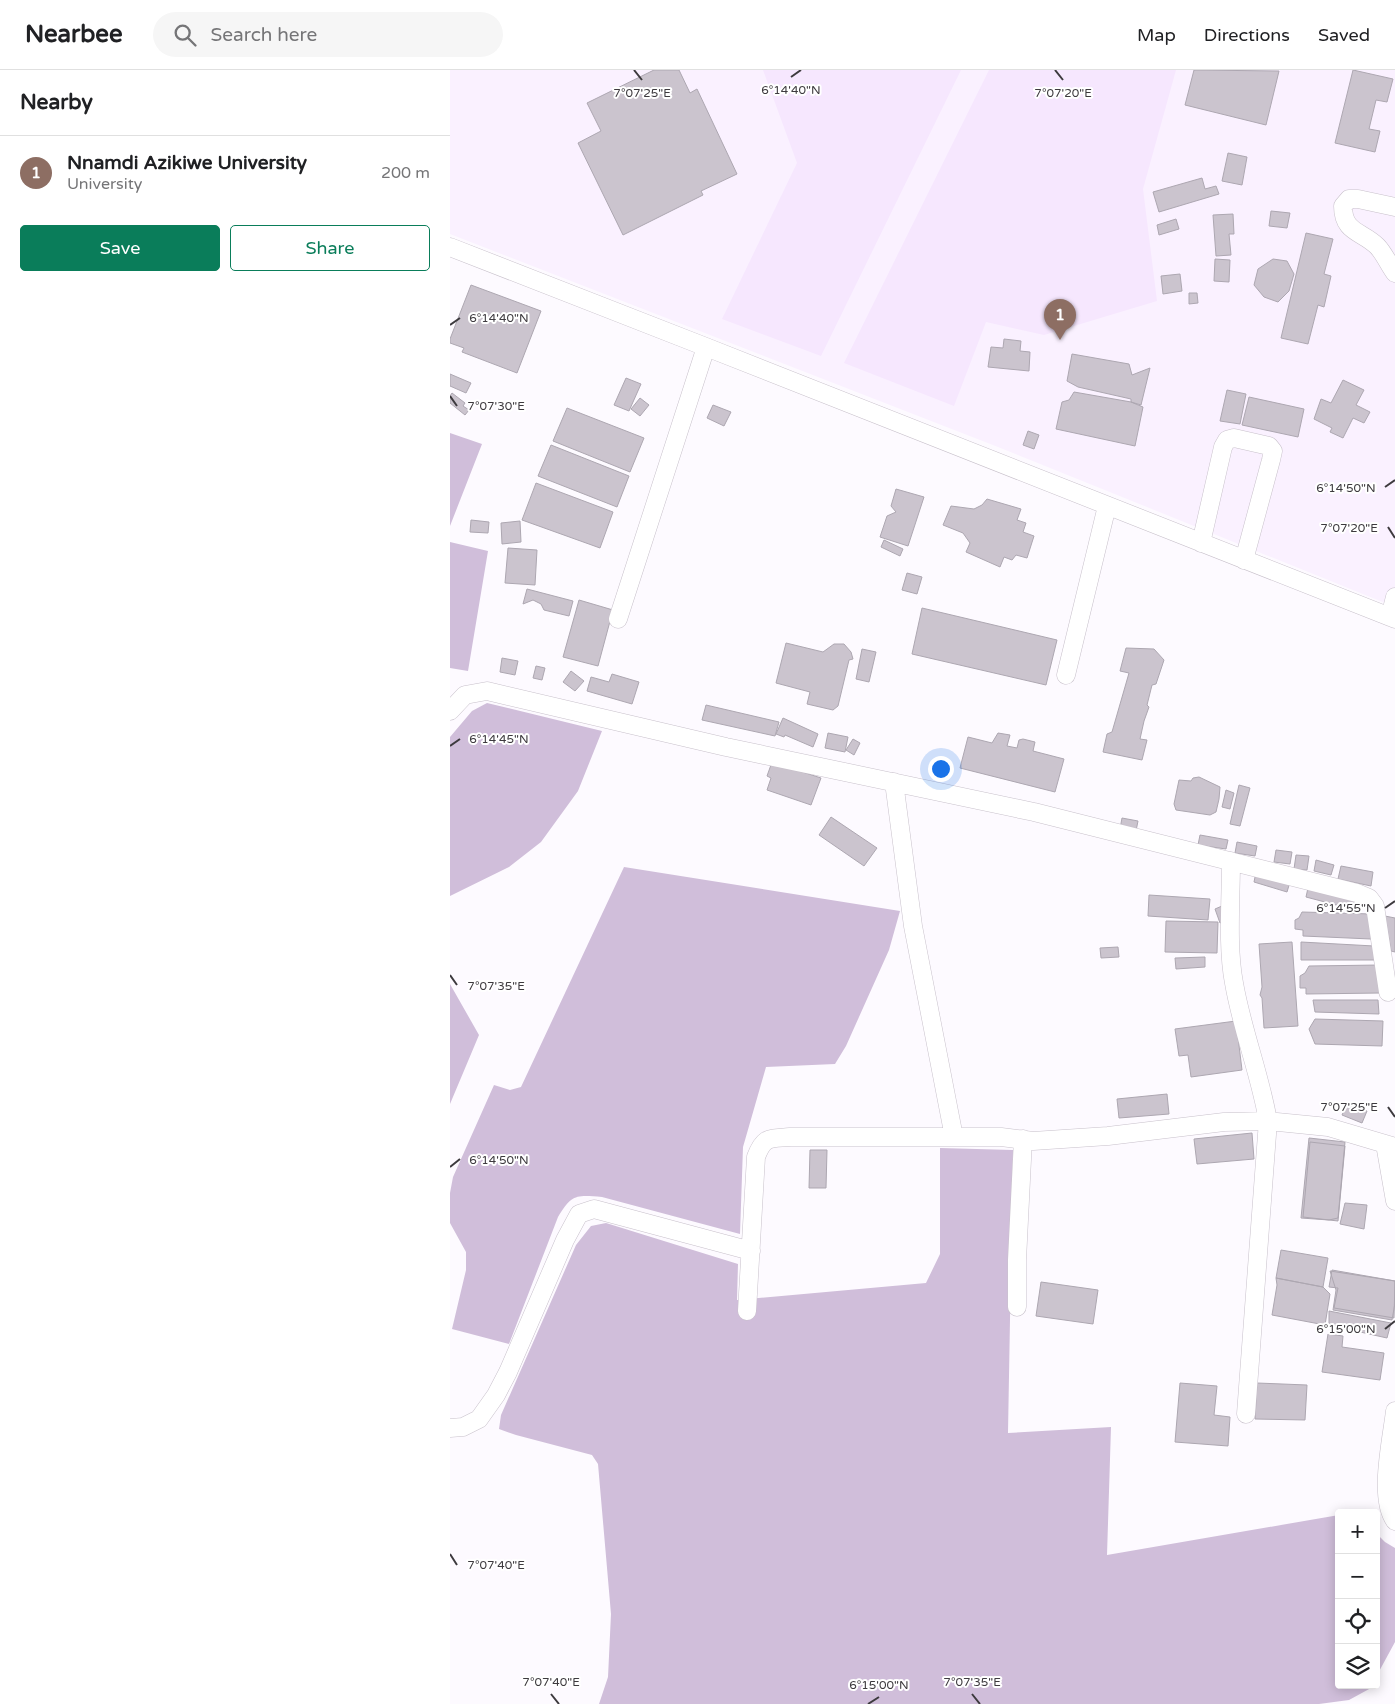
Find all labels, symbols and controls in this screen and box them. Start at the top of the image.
search box [153,12,503,57]
text: Nearbee [25,20,123,49]
icon: search [171,21,199,49]
text: Search here [211,24,317,46]
text: Map [1137,24,1176,46]
text: Directions [1204,24,1290,46]
text: Saved [1318,24,1370,46]
text: 6°14'40"N [761,83,821,97]
text: 7°07'25"E [613,86,671,100]
text: 7°07'20"E [1034,86,1092,100]
text: Nearby [20,90,93,115]
text: Nnamdi Azikiwe University [67,152,307,174]
text: 1 [31,163,41,183]
text: 200 m [381,163,430,183]
text: University [67,174,142,194]
button: Save [20,225,220,271]
button: Share [230,225,430,271]
pin: 1 [1044,299,1076,340]
text: 6°14'40"N [469,311,529,325]
text: 7°07'30"E [467,399,525,413]
text: 6°14'50"N [1316,481,1376,495]
text: 7°07'20"E [1320,521,1378,535]
text: 6°14'45"N [469,732,529,746]
your location [928,756,954,782]
text: 6°14'55"N [1316,901,1376,915]
text: 7°07'35"E [467,979,525,993]
text: 7°07'25"E [1320,1100,1378,1114]
text: 6°14'50"N [469,1153,529,1167]
text: 6°15'00"N [1316,1322,1376,1336]
map controls [1335,1509,1380,1689]
button: + [1335,1509,1380,1554]
button: − [1335,1554,1380,1599]
text: 7°07'40"E [467,1558,525,1572]
button: locate [1335,1599,1380,1644]
button: layers [1335,1644,1380,1689]
text: 7°07'40"E [522,1675,580,1689]
text: 7°07'35"E [943,1675,1001,1689]
text: 6°15'00"N [849,1678,909,1692]

